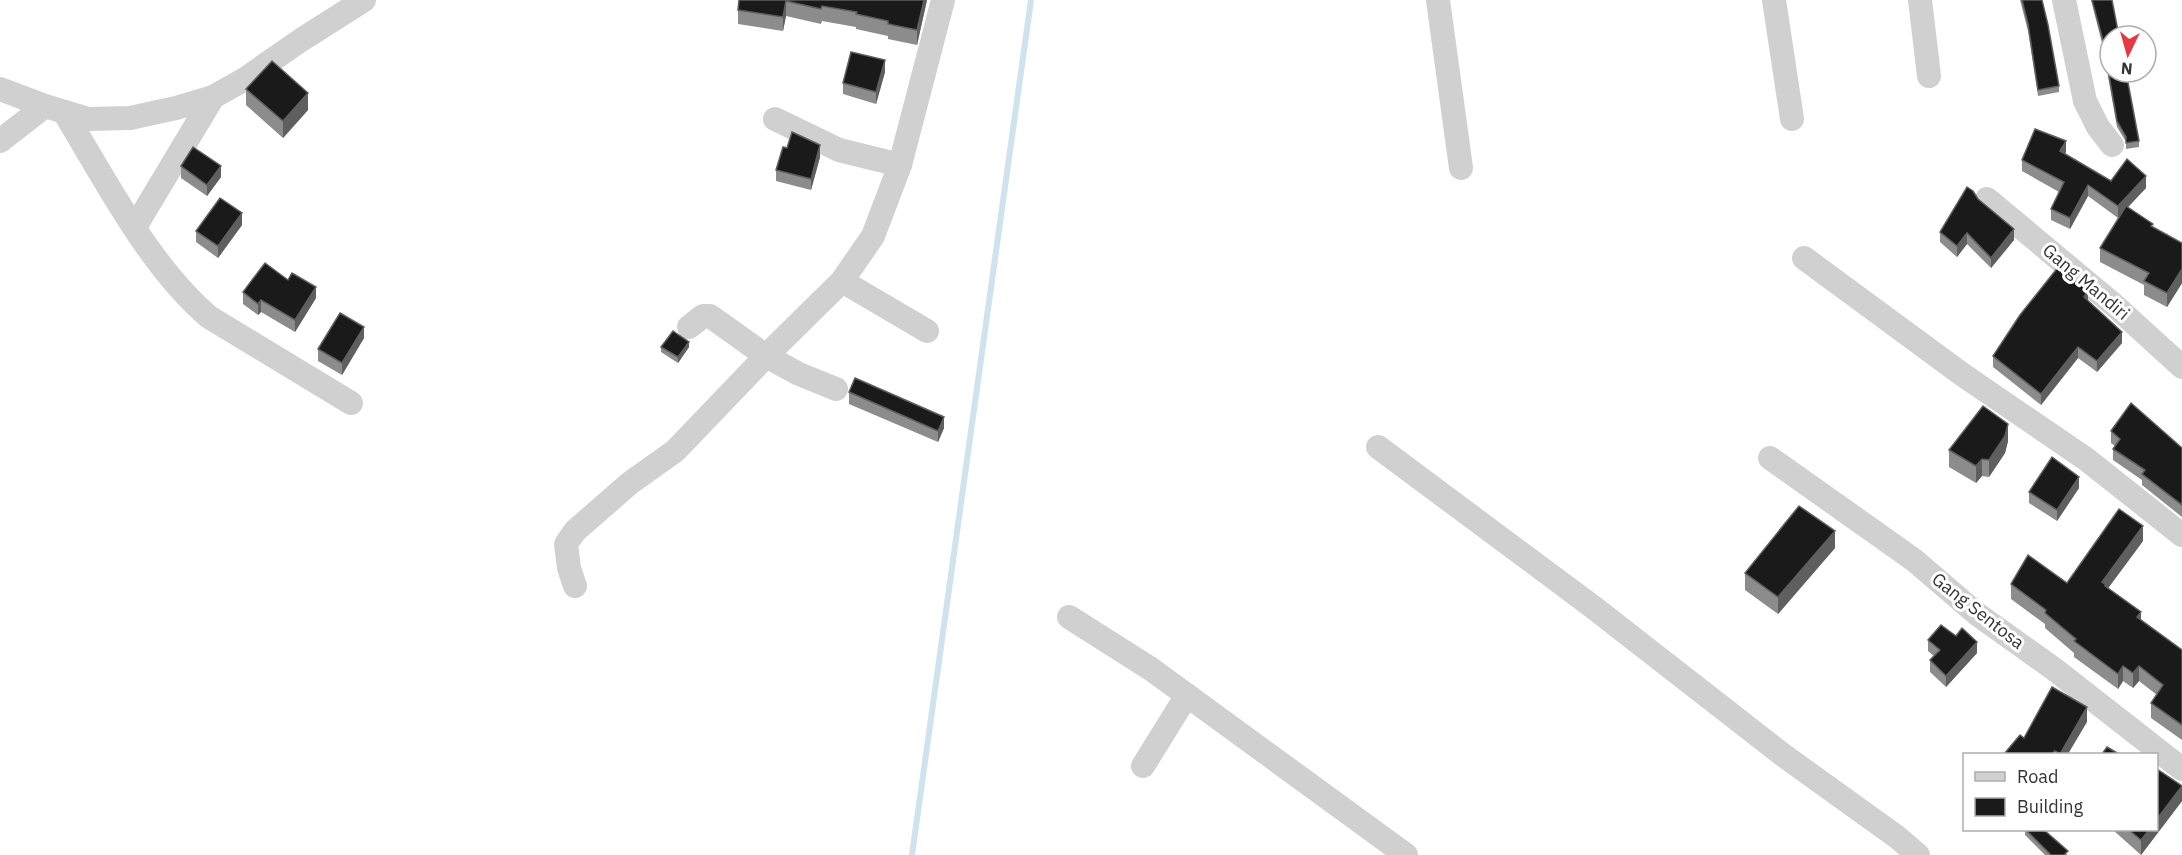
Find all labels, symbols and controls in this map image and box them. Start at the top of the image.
north arrow [2098,24,2158,84]
text: N [2120,58,2133,79]
street label: Gang Mandiri [2038,239,2135,325]
street label: Gang Sentosa [1927,567,2030,654]
legend [1963,753,2158,831]
text: Road [2017,765,2058,788]
text: Building [2017,795,2084,818]

